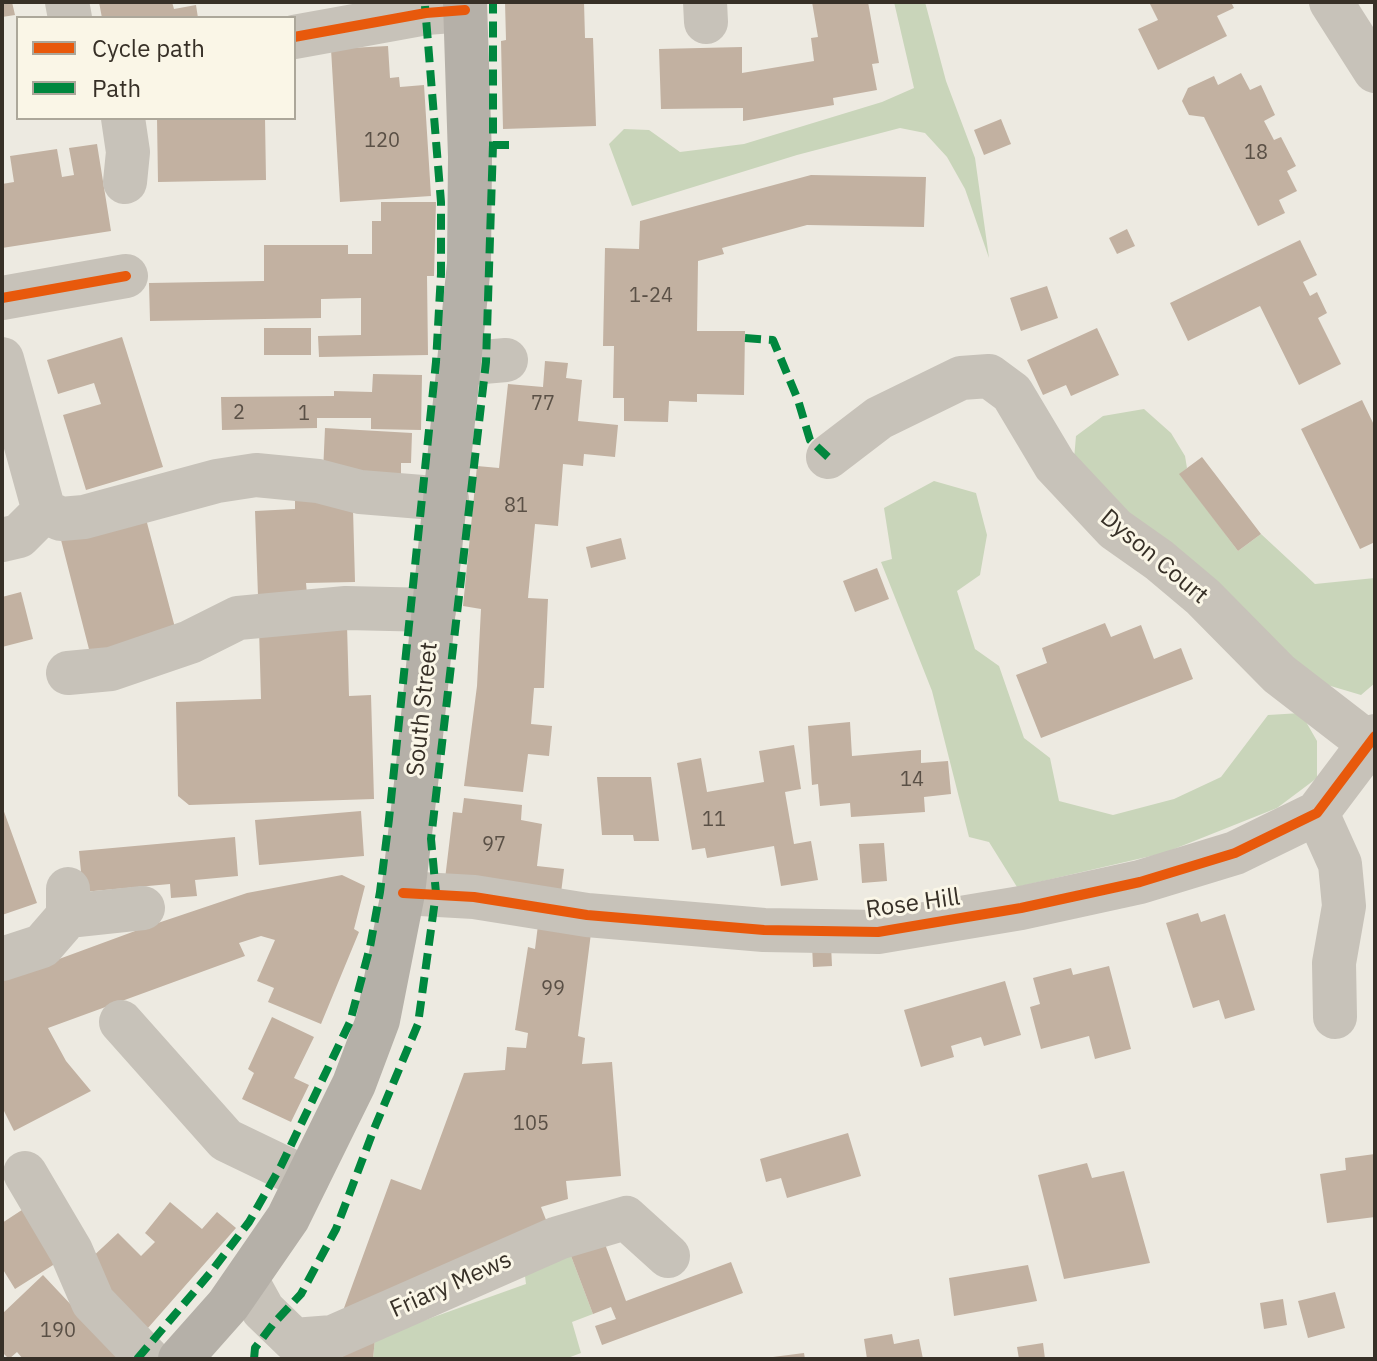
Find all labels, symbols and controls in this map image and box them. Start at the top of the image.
legend [16,16,296,120]
text: Cycle path [92,32,205,64]
text: Path [92,72,141,104]
house number: 120 [364,129,400,153]
house number: 18 [1244,141,1268,165]
house number: 1-24 [629,284,673,308]
house number: 77 [531,392,555,416]
house number: 2 [233,401,245,425]
house number: 1 [298,402,310,426]
house number: 81 [504,494,528,518]
street label: Dyson Court [1094,504,1214,610]
street label: South Street [402,641,444,777]
house number: 14 [900,768,924,792]
house number: 11 [702,808,726,832]
house number: 97 [482,833,506,857]
street label: Rose Hill [864,883,962,925]
house number: 99 [541,977,565,1001]
house number: 105 [513,1112,549,1136]
street label: Friary Mews [386,1245,516,1325]
house number: 190 [40,1319,76,1343]

